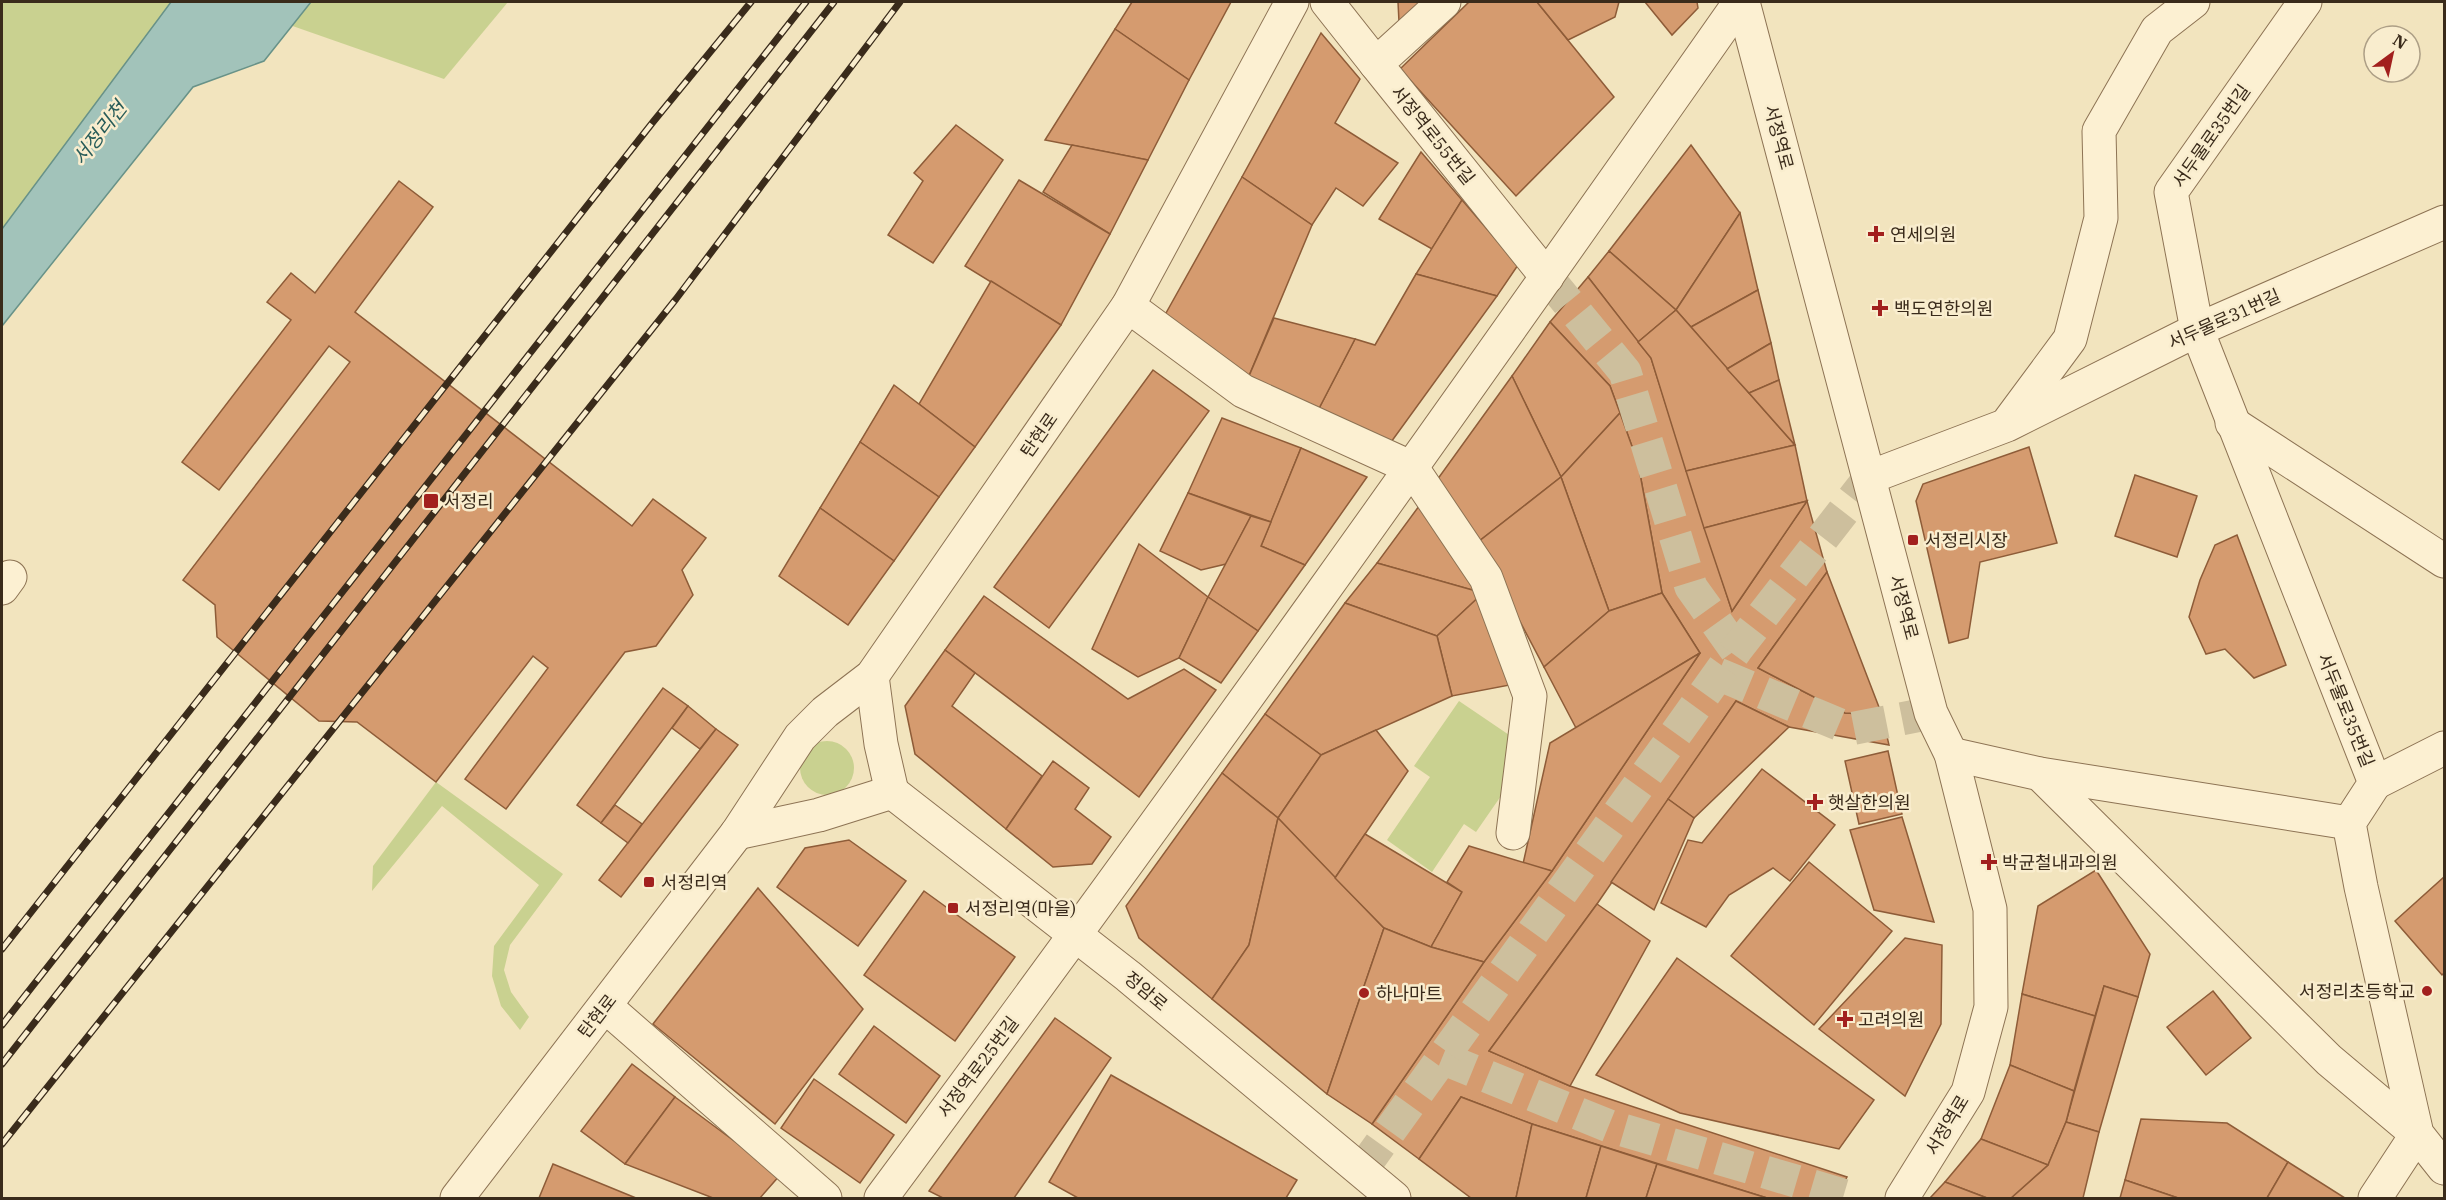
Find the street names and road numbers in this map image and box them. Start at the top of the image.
street label: 서두물로35번길 [2167,80,2255,192]
street label: 서정역로55번길 [1386,81,1480,189]
street label: 서정역로 [1759,102,1799,172]
street label: 서두물로31번길 [2164,284,2284,354]
street label: 탄현로 [1015,408,1063,462]
street label: 서정역로 [1884,572,1924,642]
street label: 서두물로35번길 [2313,650,2379,770]
street label: 정암로 [1120,966,1172,1016]
street label: 탄현로 [573,989,621,1043]
street label: 서정역로25번길 [932,1012,1024,1122]
street label: 서정역로 [1920,1091,1974,1159]

